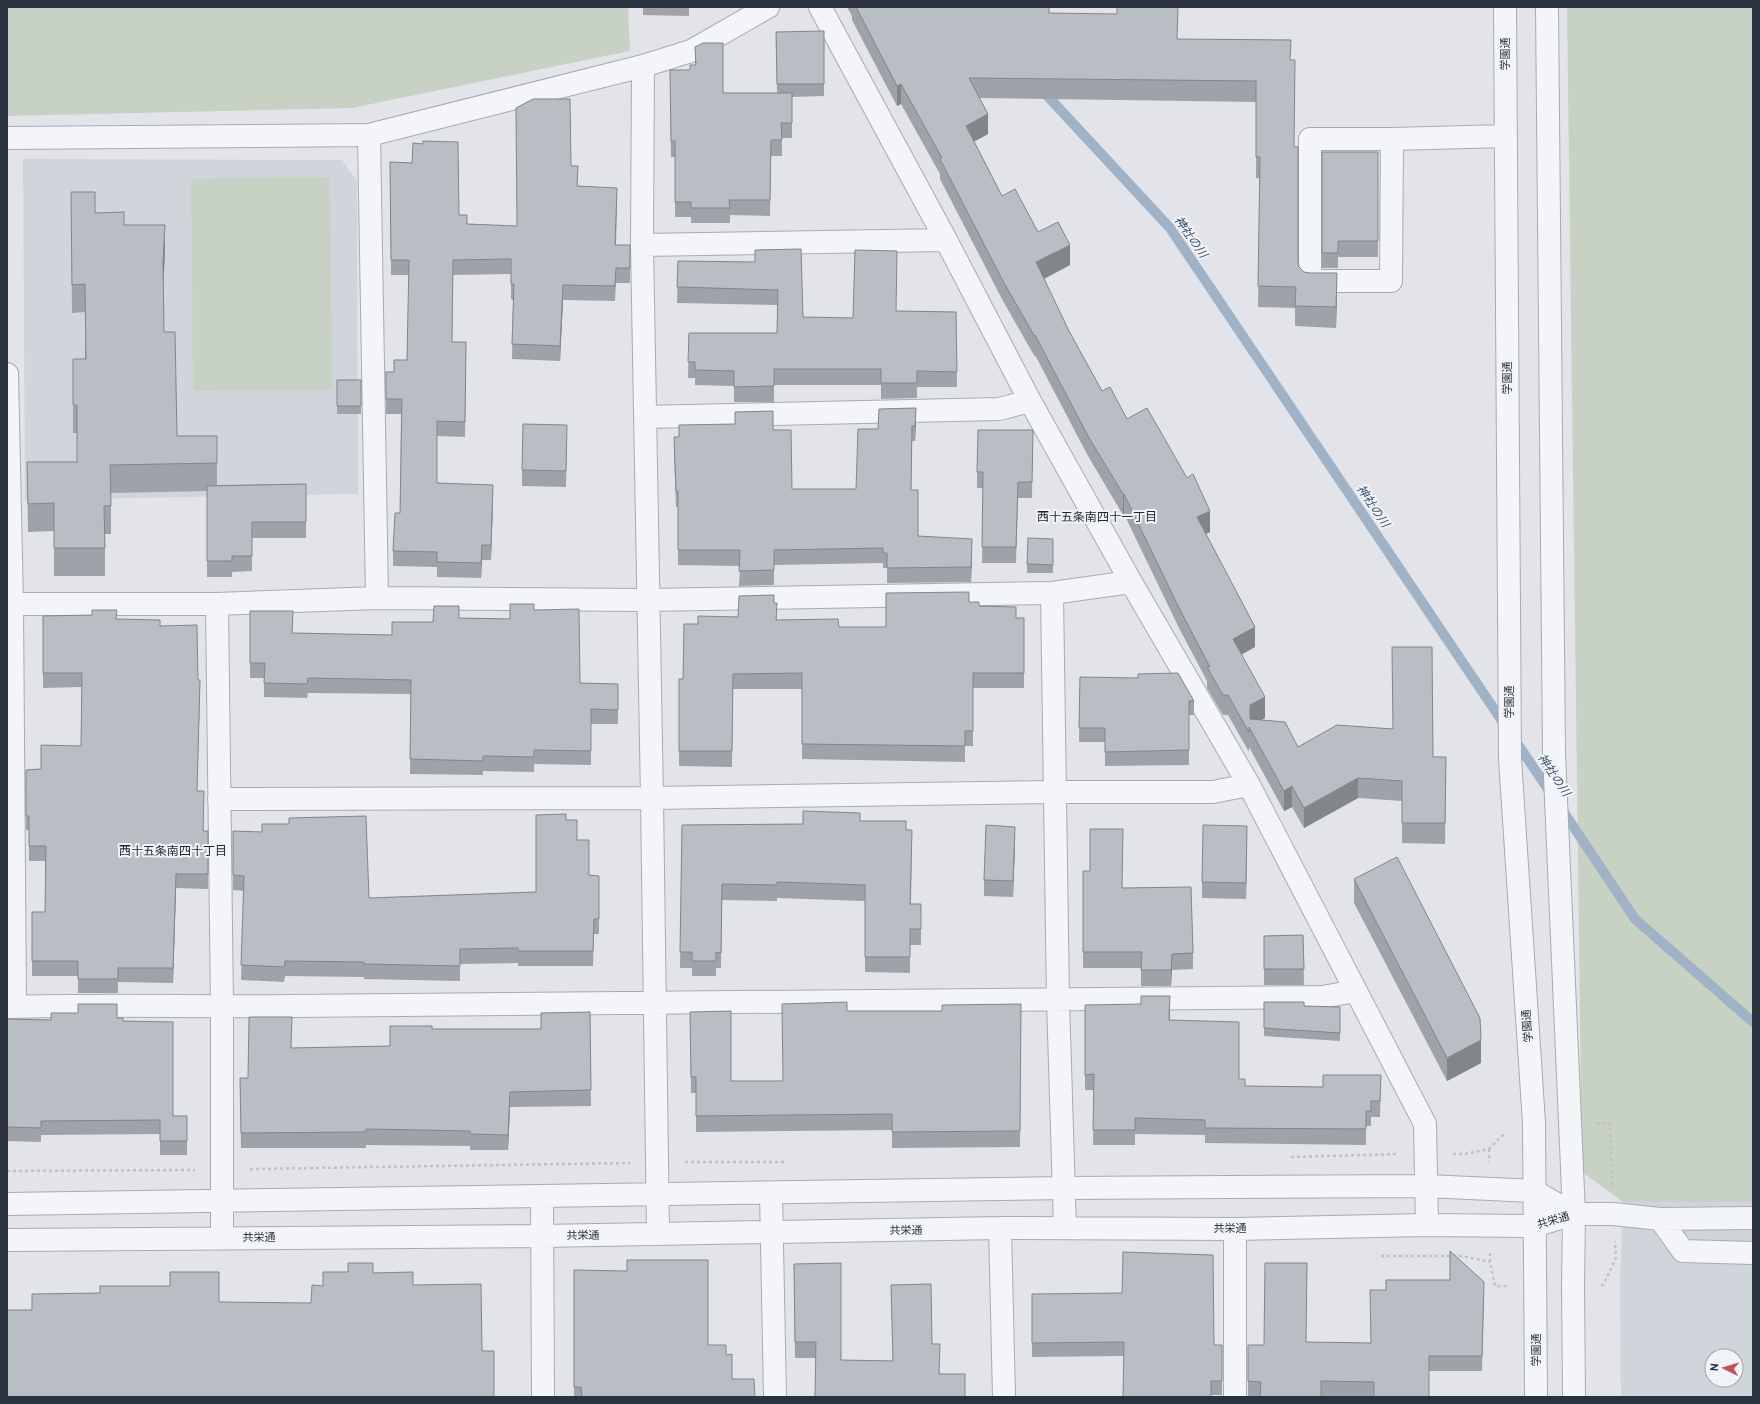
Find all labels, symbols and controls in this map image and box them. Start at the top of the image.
street label: 学園通 [1499,38,1513,71]
water label: 神社の川 [1170,213,1212,263]
street label: 学園通 [1501,362,1515,395]
water label: 神社の川 [1352,482,1393,533]
district label: 西十五条南四十一丁目 [1037,510,1157,526]
street label: 学園通 [1503,686,1517,719]
water label: 神社の川 [1533,751,1574,802]
district label: 西十五条南四十丁目 [119,844,227,860]
street label: 学園通 [1520,1009,1536,1043]
street label: 共栄通 [1535,1210,1571,1232]
street label: 共栄通 [1214,1222,1247,1236]
street label: 共栄通 [889,1224,923,1238]
street label: 共栄通 [566,1229,600,1243]
street label: 共栄通 [243,1231,276,1245]
street label: 学園通 [1530,1334,1544,1367]
north arrow [1704,1348,1744,1388]
text: N [1708,1363,1722,1372]

